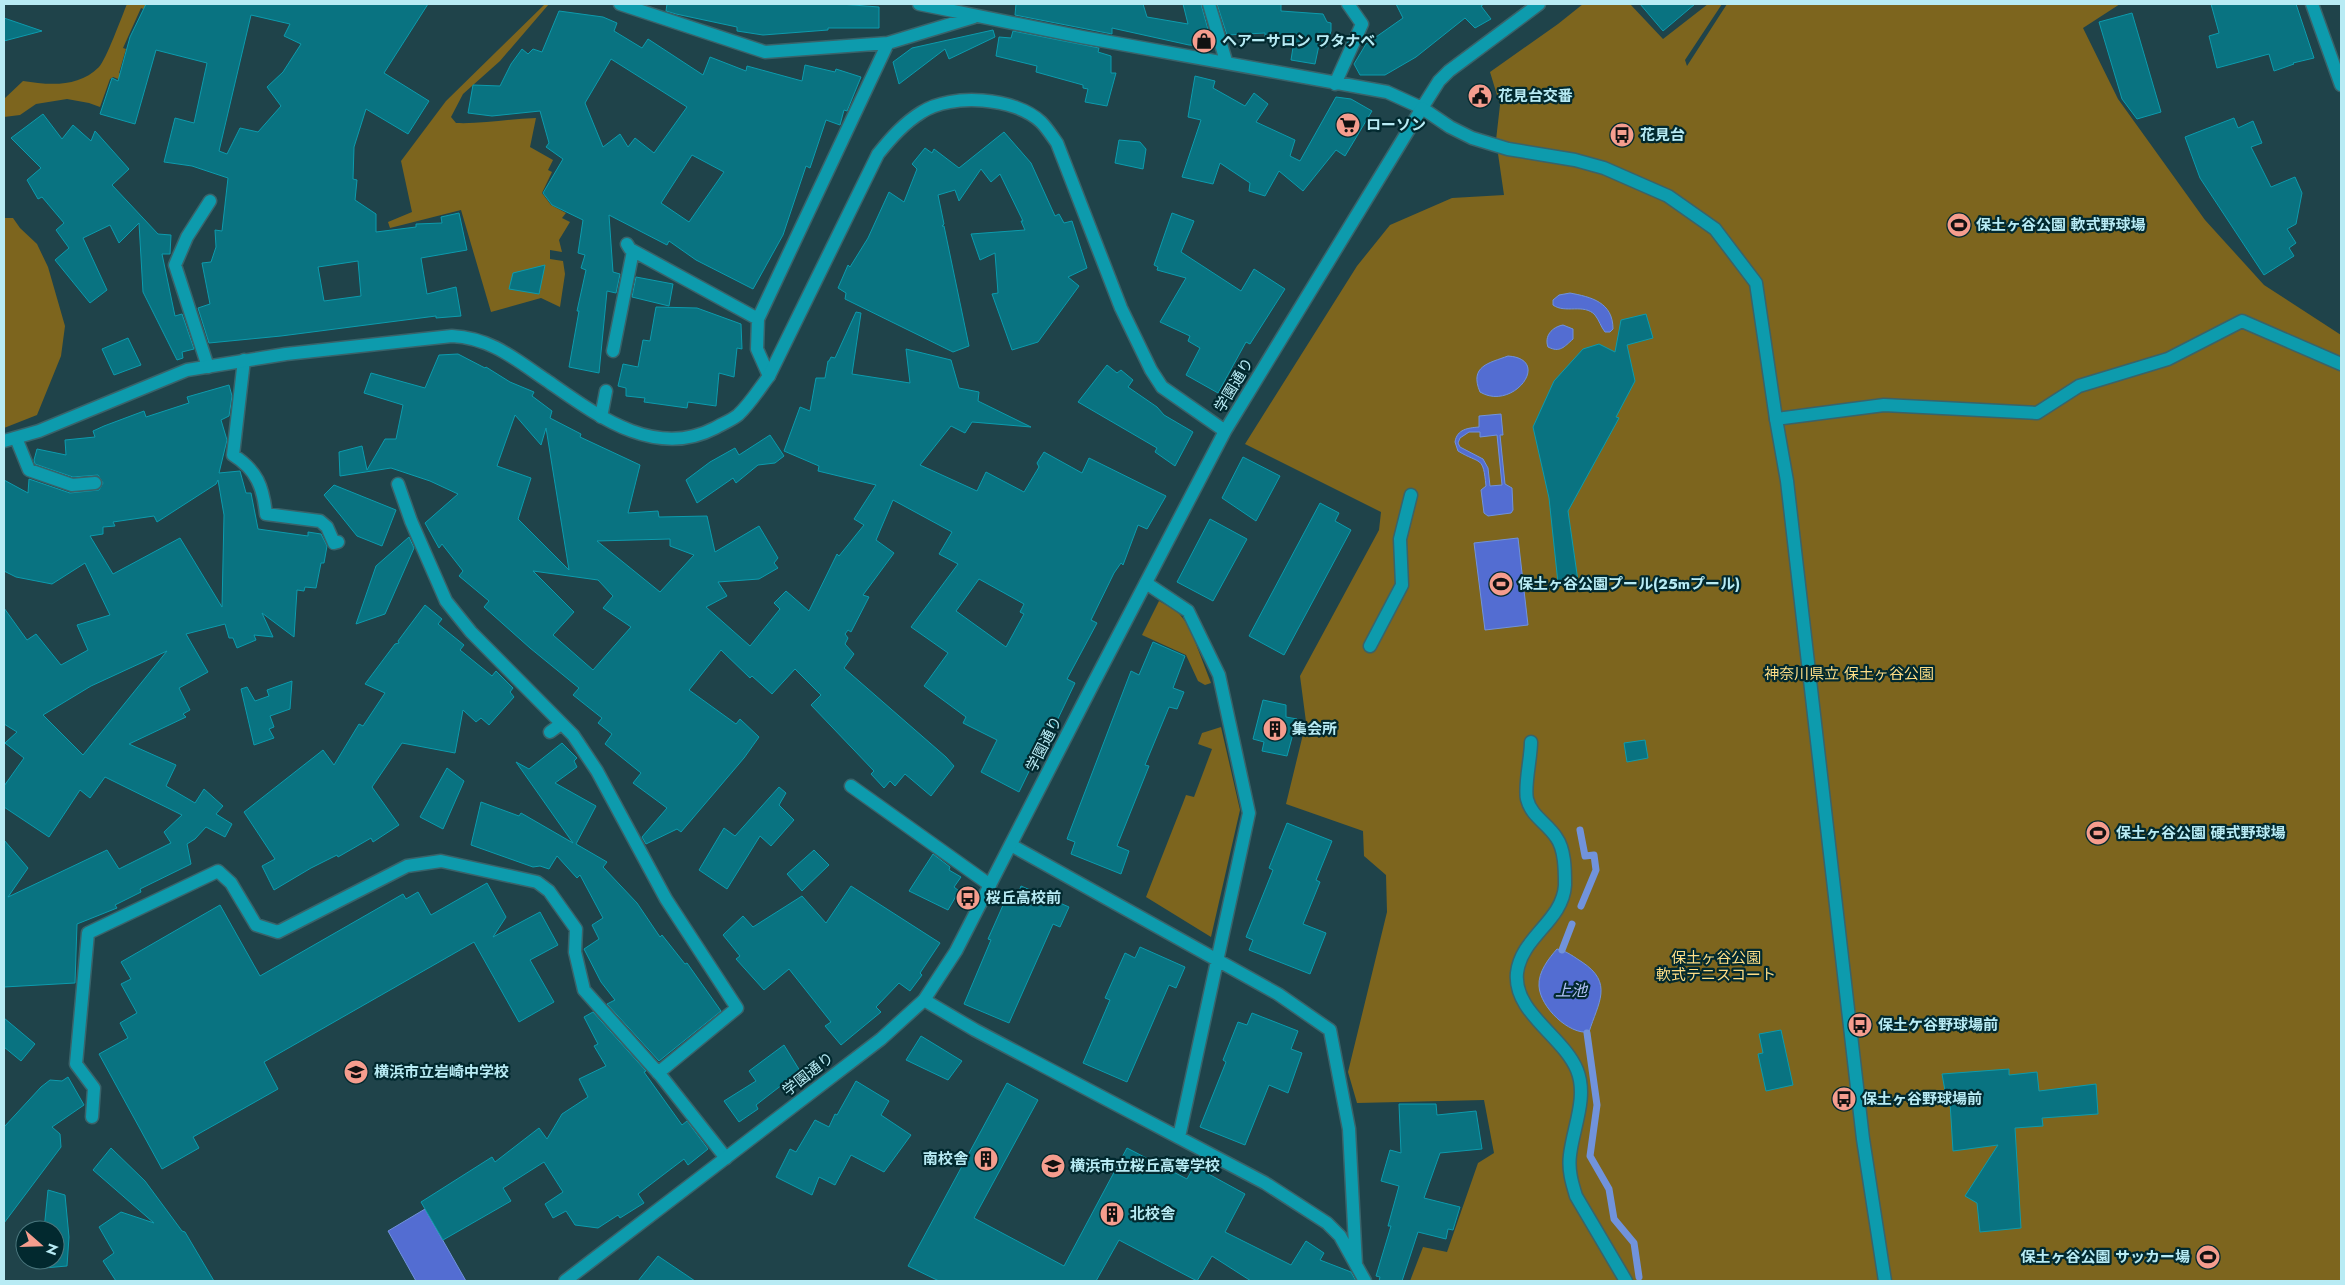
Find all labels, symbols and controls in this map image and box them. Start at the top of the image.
shop icon: ヘアーサロン ワタナベ [1191,28,1217,54]
place label: ヘアーサロン ワタナベ [1222,30,1375,52]
public building icon: 花見台交番 [1467,83,1493,109]
place label: 花見台交番 [1498,85,1573,107]
supermarket icon: ローソン [1335,112,1361,138]
place label: ローソン [1366,114,1426,136]
bus stop icon: 花見台 [1609,122,1635,148]
place label: 花見台 [1640,124,1685,146]
sports icon: 保土ヶ谷公園 軟式野球場 [1946,212,1972,238]
place label: 保土ヶ谷公園 軟式野球場 [1976,214,2146,236]
street label: 学園通り [1209,354,1259,416]
sports icon: 保土ヶ谷公園プール(25mプール) [1488,571,1514,597]
place label: 保土ヶ谷公園プール(25mプール) [1518,573,1740,595]
park label: 神奈川県立 保土ヶ谷公園 [1764,663,1934,685]
street label: 学園通り [1021,712,1067,776]
building icon: 集会所 [1262,716,1288,742]
place label: 集会所 [1291,718,1337,740]
sports icon: 保土ヶ谷公園 硬式野球場 [2085,820,2111,846]
place label: 保土ヶ谷公園 硬式野球場 [2116,822,2286,844]
bus stop icon: 桜丘高校前 [955,885,981,911]
place label: 桜丘高校前 [986,887,1061,909]
park label: 保土ヶ谷公園 軟式テニスコート [1656,947,1776,986]
water label: 上池 [1555,979,1589,1002]
bus stop icon: 保土ケ谷野球場前 [1847,1012,1873,1038]
place label: 保土ケ谷野球場前 [1878,1014,1998,1036]
street label: 学園通り [778,1047,838,1101]
school or university icon: 横浜市立岩崎中学校 [343,1059,369,1085]
place label: 横浜市立岩崎中学校 [374,1061,509,1083]
bus stop icon: 保土ヶ谷野球場前 [1831,1086,1857,1112]
place label: 保土ヶ谷野球場前 [1862,1088,1982,1110]
building icon: 南校舎 [973,1146,999,1172]
place label: 南校舎 [923,1148,969,1170]
school or university icon: 横浜市立桜丘高等学校 [1040,1153,1066,1179]
place label: 横浜市立桜丘高等学校 [1070,1155,1220,1177]
building icon: 北校舎 [1099,1201,1125,1227]
place label: 北校舎 [1130,1203,1176,1225]
north arrow [15,1220,65,1270]
text: N [41,1241,64,1258]
sports icon: 保土ヶ谷公園 サッカー場 [2195,1244,2221,1270]
place label: 保土ヶ谷公園 サッカー場 [2020,1246,2190,1268]

